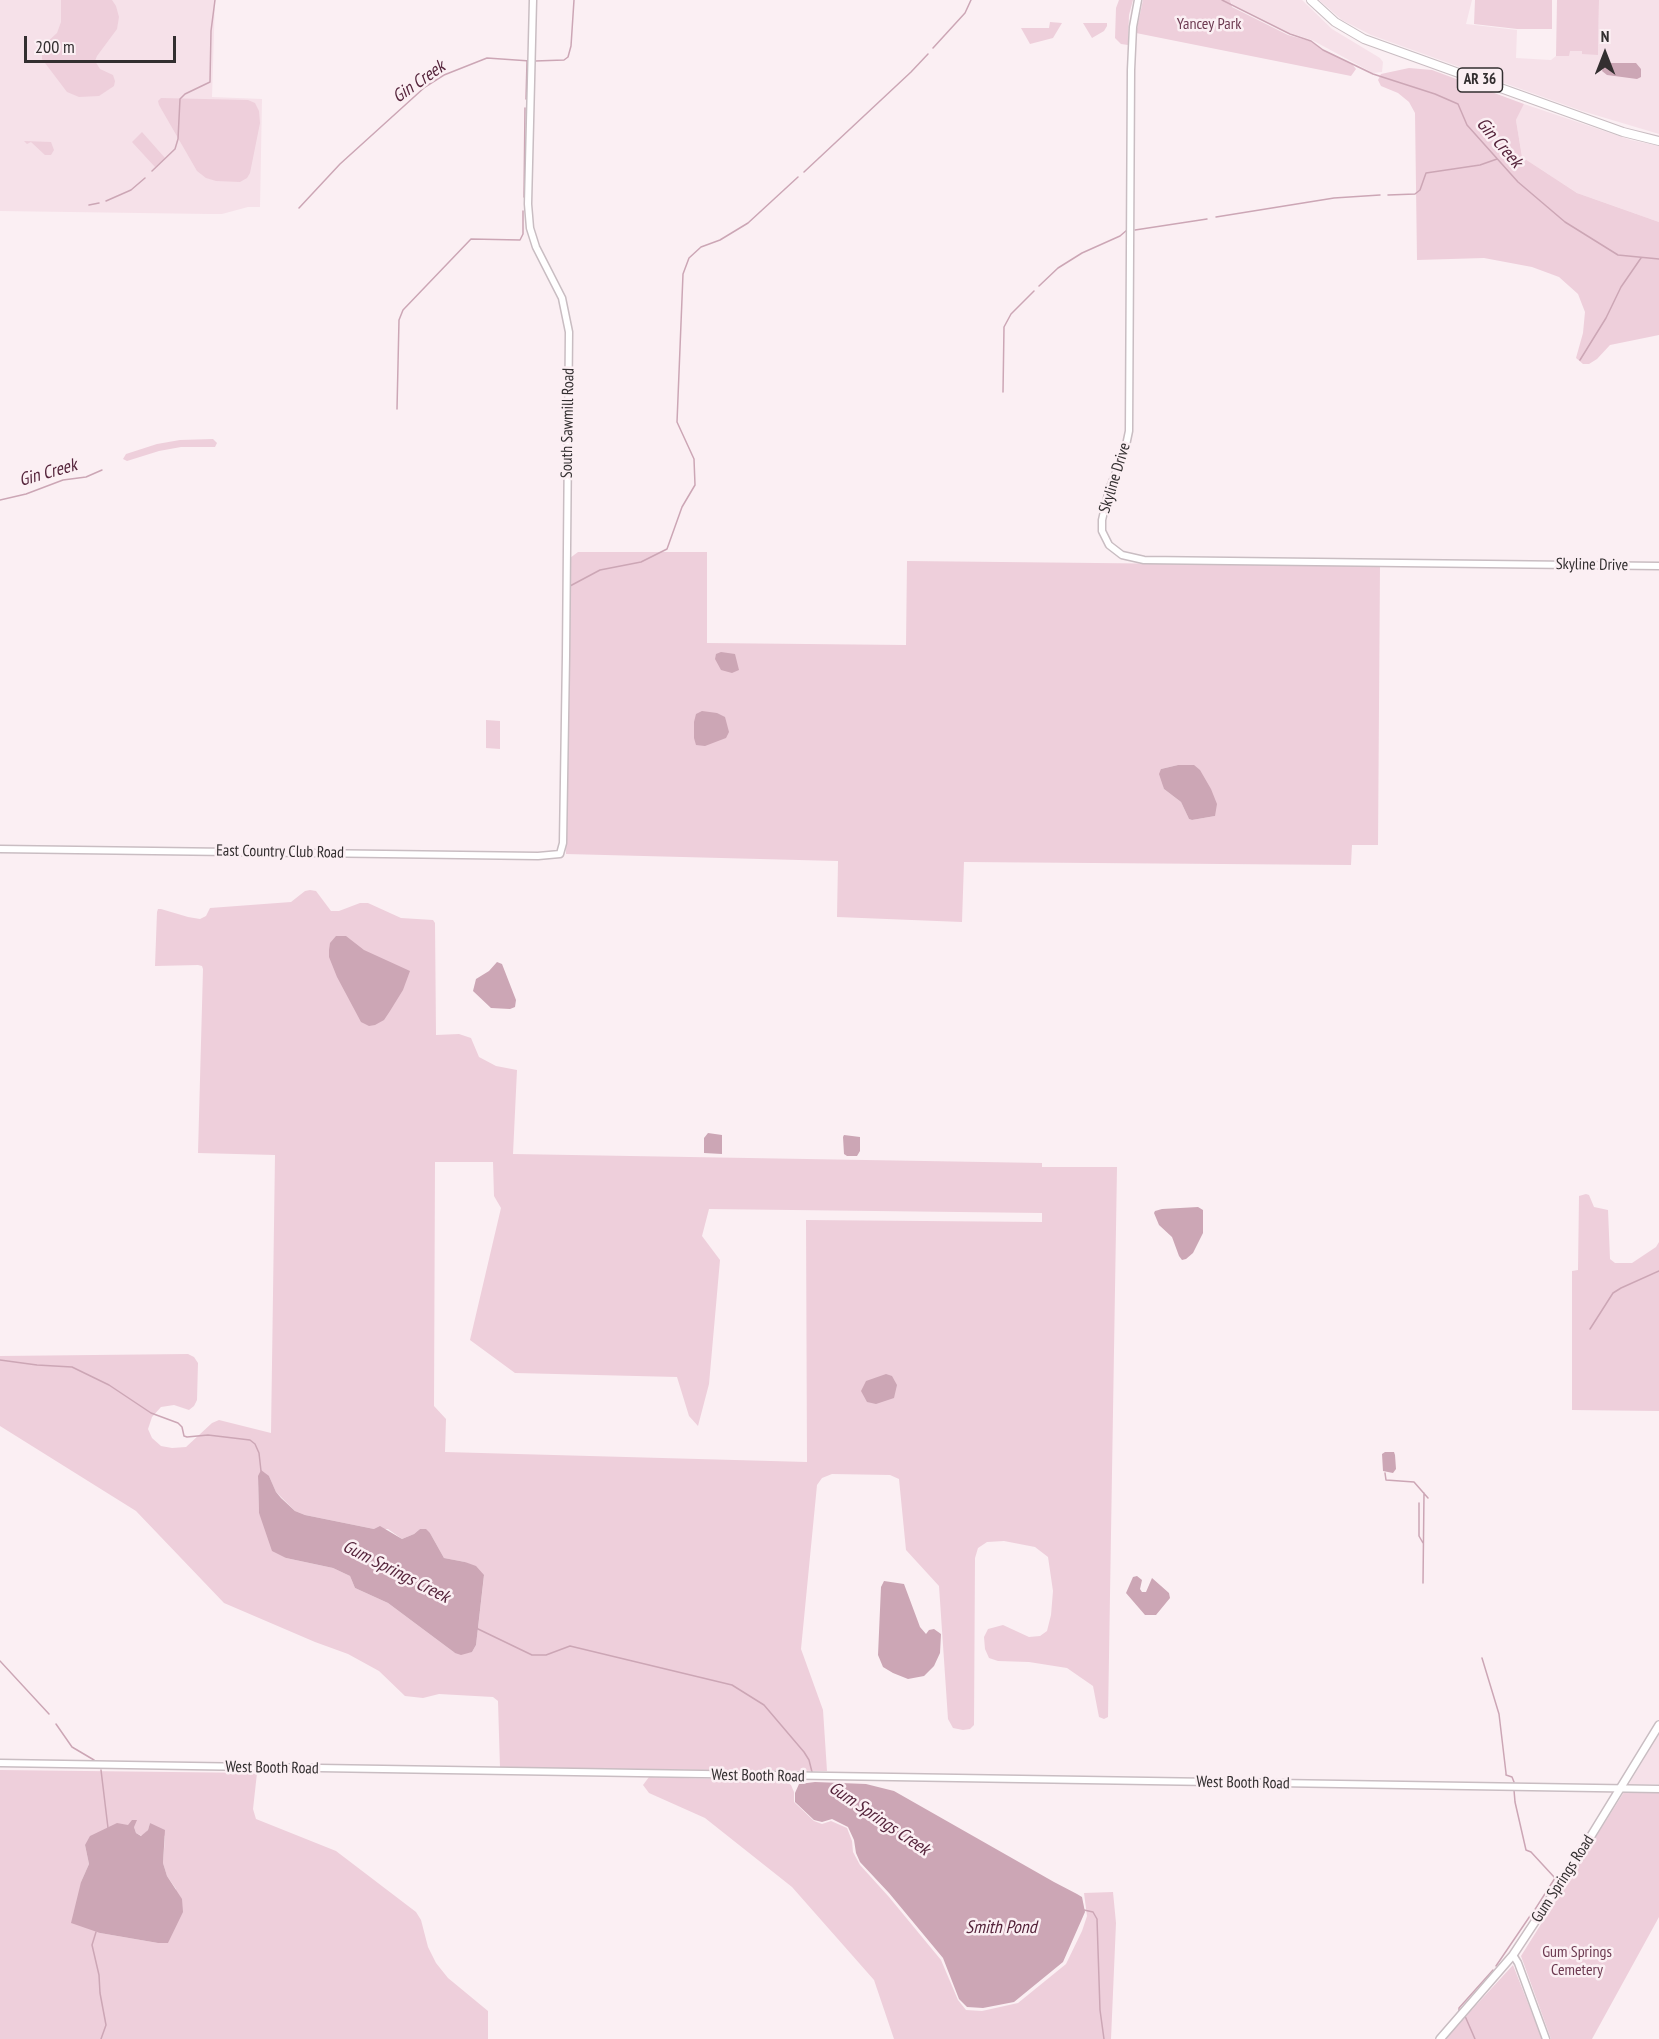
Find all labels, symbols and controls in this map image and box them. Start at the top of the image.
park label: Yancey Park [1177,14,1241,34]
scale bar [27,24,178,62]
north arrow [1575,24,1635,84]
text: N [1601,26,1609,46]
text: 200 m [35,35,75,58]
water label: Gin Creek [389,56,449,108]
road number: AR 36 [1458,68,1502,92]
water label: Gin Creek [1471,114,1527,172]
street label: South Sawmill Road [557,368,579,478]
street label: Skyline Drive [1095,441,1135,515]
water label: Gin Creek [17,454,79,492]
street label: Skyline Drive [1556,555,1628,575]
street label: East Country Club Road [216,841,344,863]
water label: Gum Springs Creek [339,1536,453,1608]
street label: West Booth Road [225,1758,319,1778]
street label: West Booth Road [711,1766,805,1786]
street label: West Booth Road [1196,1773,1290,1793]
water label: Gum Springs Creek [825,1777,933,1861]
street label: Gum Springs Road [1528,1832,1598,1926]
water label: Smith Pond [965,1917,1037,1939]
park label: Gum Springs Cemetery [1542,1942,1612,1980]

